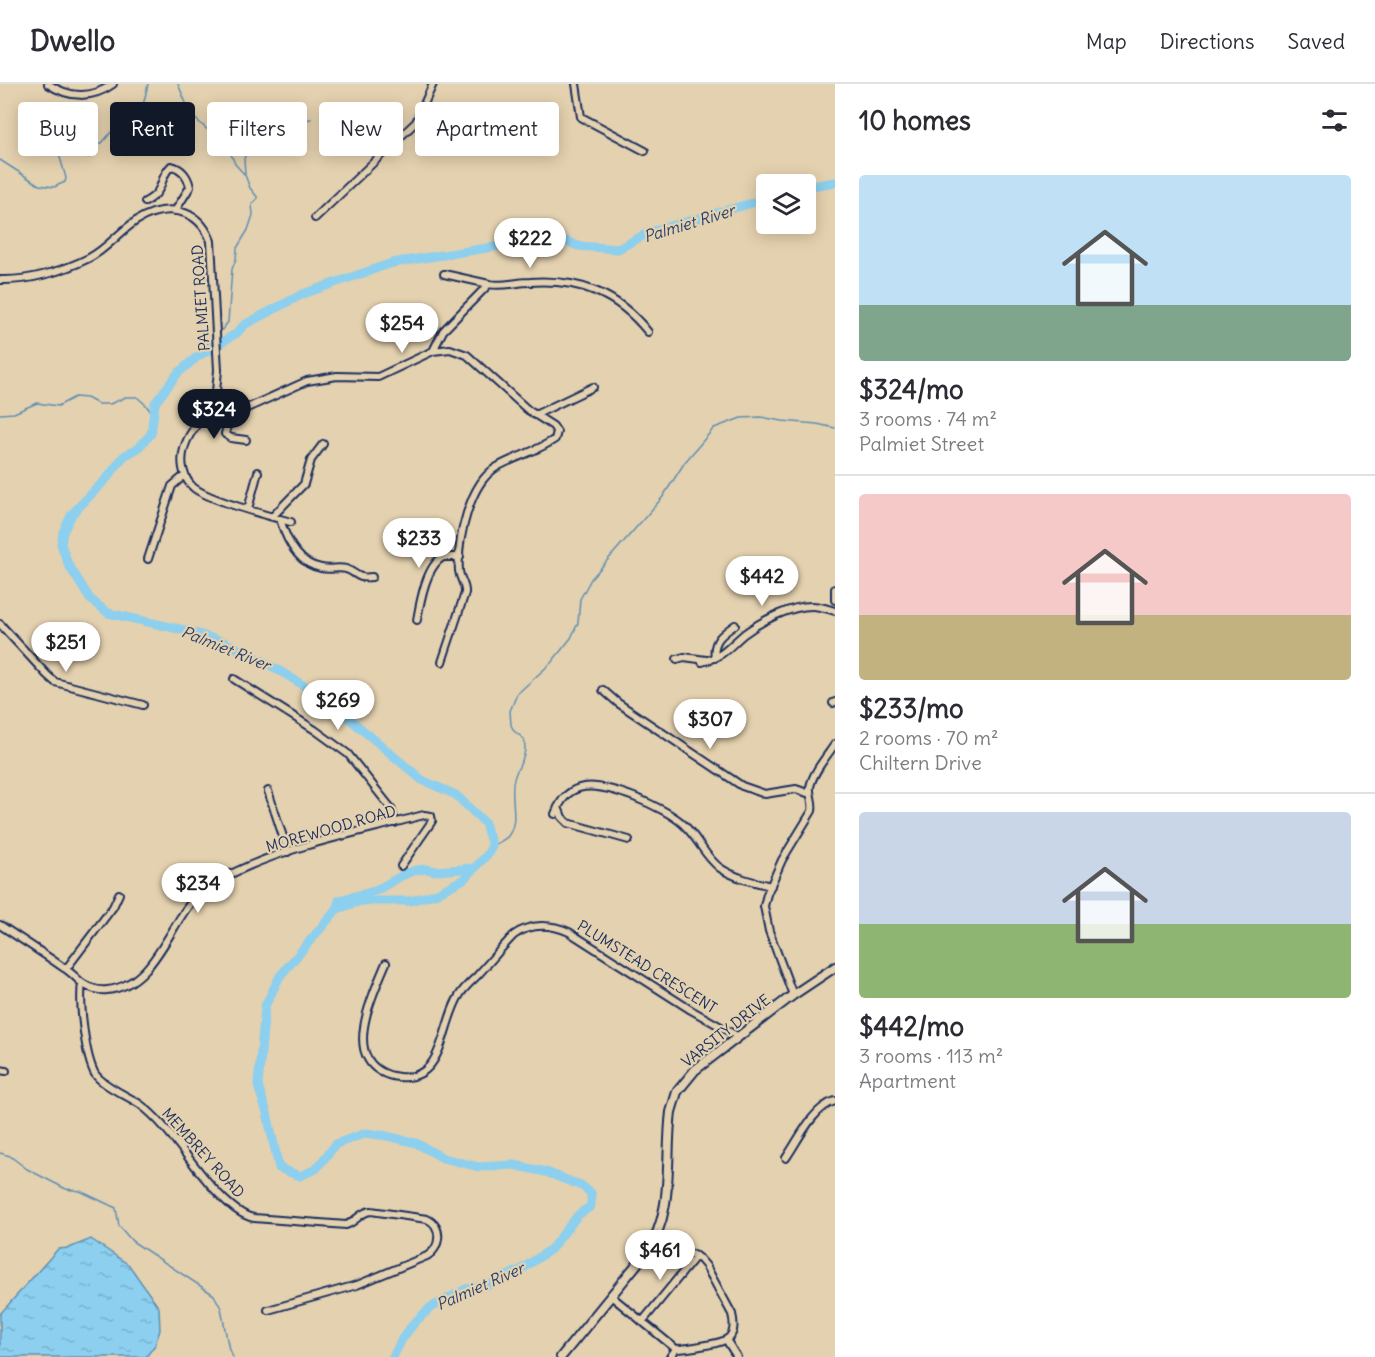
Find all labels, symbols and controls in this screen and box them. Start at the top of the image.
text: Dwello [30,23,115,59]
text: Map [1086,28,1127,55]
text: Directions [1160,28,1254,55]
text: Saved [1287,28,1345,55]
chip: Buy [18,102,98,156]
chip: Rent [110,102,195,156]
chip: Filters [207,102,307,156]
chip: New [319,102,403,156]
chip: Apartment [415,102,559,156]
text: 10 homes [859,104,971,137]
icon: filters [1318,104,1351,137]
map controls [756,174,816,234]
button: layers [756,174,816,234]
water label: Palmiet River [641,199,739,246]
icon: home [1051,214,1159,322]
pin: $222 [494,218,566,269]
text: $222 [508,225,552,250]
street label: PALMIET ROAD [187,244,214,352]
pin: $254 [366,303,438,354]
text: $254 [379,310,425,335]
text: $324/mo [859,373,964,406]
pin: $324 [178,389,250,440]
text: $324 [192,396,236,421]
text: 3 rooms · 74 m² [859,406,997,431]
text: Palmiet Street [859,431,984,456]
pin: $233 [383,518,455,569]
text: $233 [397,525,441,550]
icon: home [1051,533,1159,641]
pin: $442 [726,556,798,607]
text: $442 [739,563,785,588]
water label: Palmiet River [179,621,276,676]
pin: $251 [30,622,102,673]
text: $251 [45,629,87,654]
pin: $269 [302,680,374,731]
text: $269 [315,687,361,712]
text: $233/mo [859,692,964,725]
pin: $307 [674,699,746,750]
text: $307 [687,706,733,731]
text: 2 rooms · 70 m² [859,725,999,750]
text: Chiltern Drive [859,750,982,775]
street label: MOREWOOD ROAD [264,801,398,856]
icon: home [1051,851,1159,959]
pin: $234 [162,863,234,914]
text: $234 [176,870,220,895]
street label: PLUMSTEAD CRESCENT [574,916,721,1017]
street label: VARSITY DRIVE [677,990,774,1071]
text: $442/mo [859,1010,964,1043]
text: 3 rooms · 113 m² [859,1043,1003,1068]
text: Apartment [859,1068,956,1093]
street label: MEMBREY ROAD [158,1104,249,1202]
pin: $461 [624,1230,696,1281]
text: $461 [639,1237,681,1262]
water label: Palmiet River [433,1257,529,1314]

